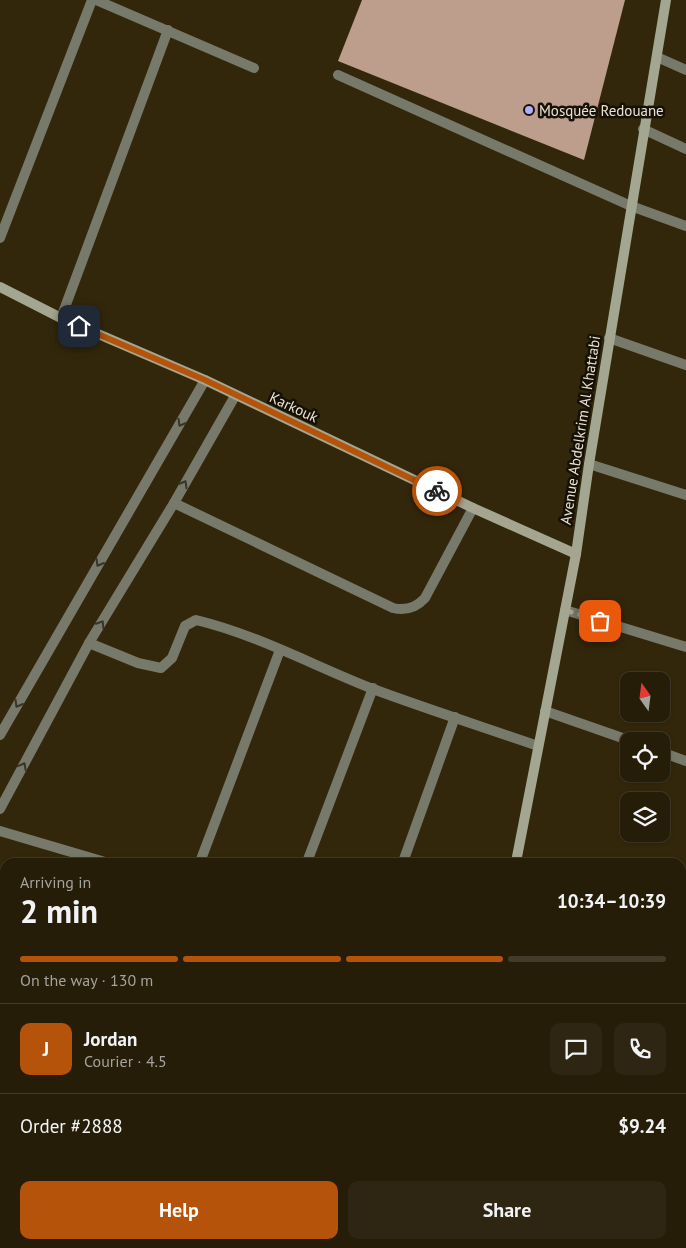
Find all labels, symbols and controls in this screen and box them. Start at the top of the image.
place label: Mosquée Redouane [539,101,664,120]
marker: Mosquée Redouane [523,104,535,116]
pin [58,305,100,347]
icon: home [65,312,93,340]
street label: Avenue Abdelkrim Al Khattabi [556,334,604,526]
street label: Karkouk [267,387,322,427]
one-way arrow [177,417,187,426]
courier [412,466,462,516]
icon: bike [423,477,451,505]
one-way arrow [178,481,188,490]
one-way arrow [96,558,106,567]
pin [579,600,621,642]
icon: bag [586,607,614,635]
one-way arrow [94,620,104,629]
north arrow [620,672,670,722]
map controls [620,672,670,842]
one-way arrow [14,699,24,708]
button: locate [620,732,670,782]
one-way arrow [17,763,27,772]
button: layers [620,792,670,842]
text: Arriving in [20,872,91,892]
text: 10:34–10:39 [557,889,666,913]
text: 2 min [20,890,98,932]
text: On the way · 130 m [20,970,153,990]
button: chat [550,1023,602,1075]
button: phone [614,1023,666,1075]
text: Jordan [84,1027,137,1051]
text: J [43,1037,49,1061]
text: Courier · 4.5 [84,1051,167,1071]
text: Order #2888 [20,1114,123,1138]
text: $9.24 [618,1114,666,1138]
button: Help [20,1181,338,1239]
button: Share [348,1181,666,1239]

